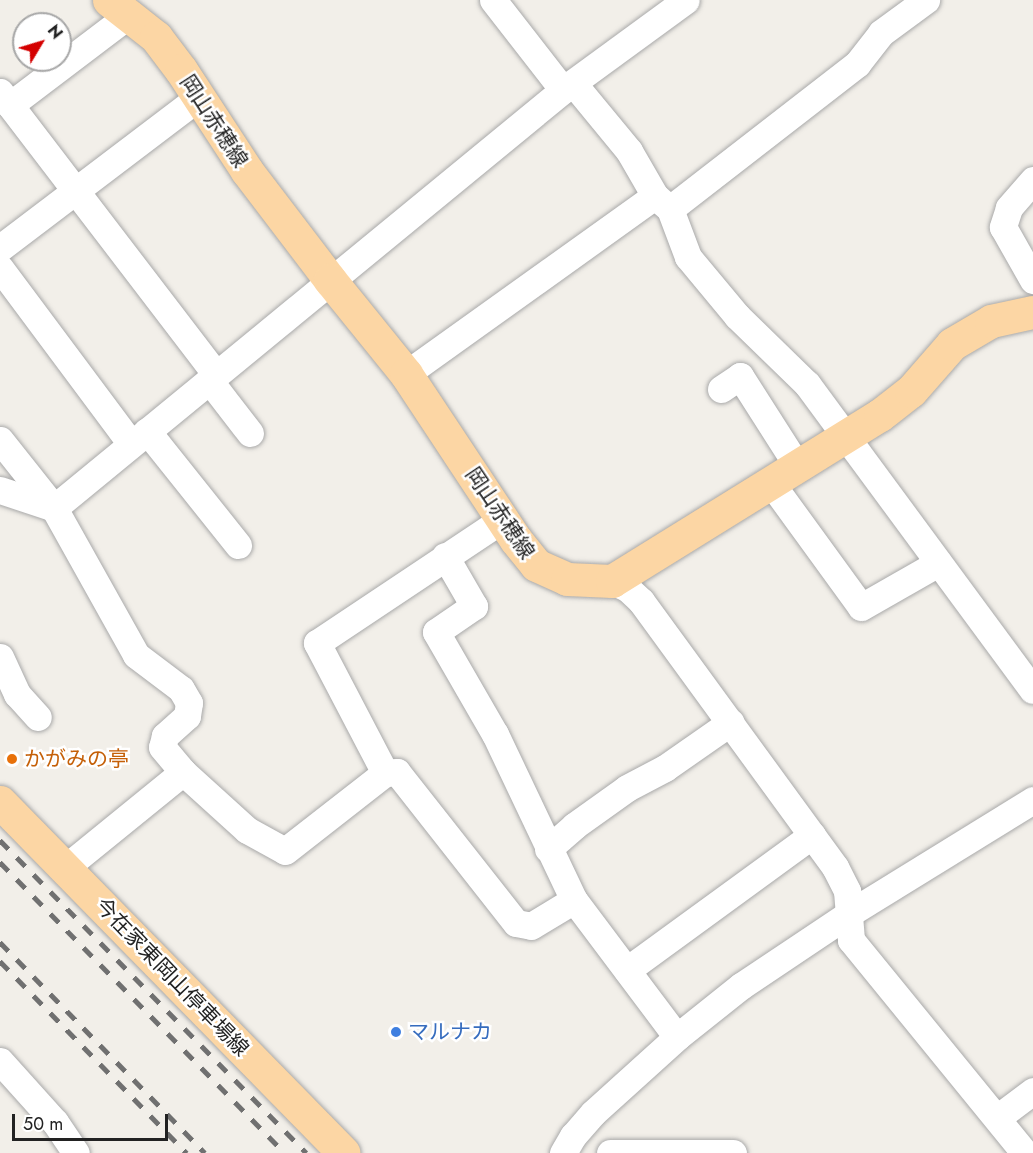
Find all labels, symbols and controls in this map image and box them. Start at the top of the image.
north arrow [12,12,72,72]
text: N [42,20,68,44]
street label: 岡山赤穂線 [175,70,253,172]
street label: 岡山赤穂線 [460,462,540,564]
place label: かがみの亭 [24,746,129,772]
marker: かがみの亭 [5,752,19,766]
street label: 今在家東岡山停車場線 [90,893,254,1061]
place label: マルナカ [408,1019,492,1045]
marker: マルナカ [389,1025,403,1039]
scale bar [15,1102,171,1140]
text: 50 m [23,1111,63,1137]

